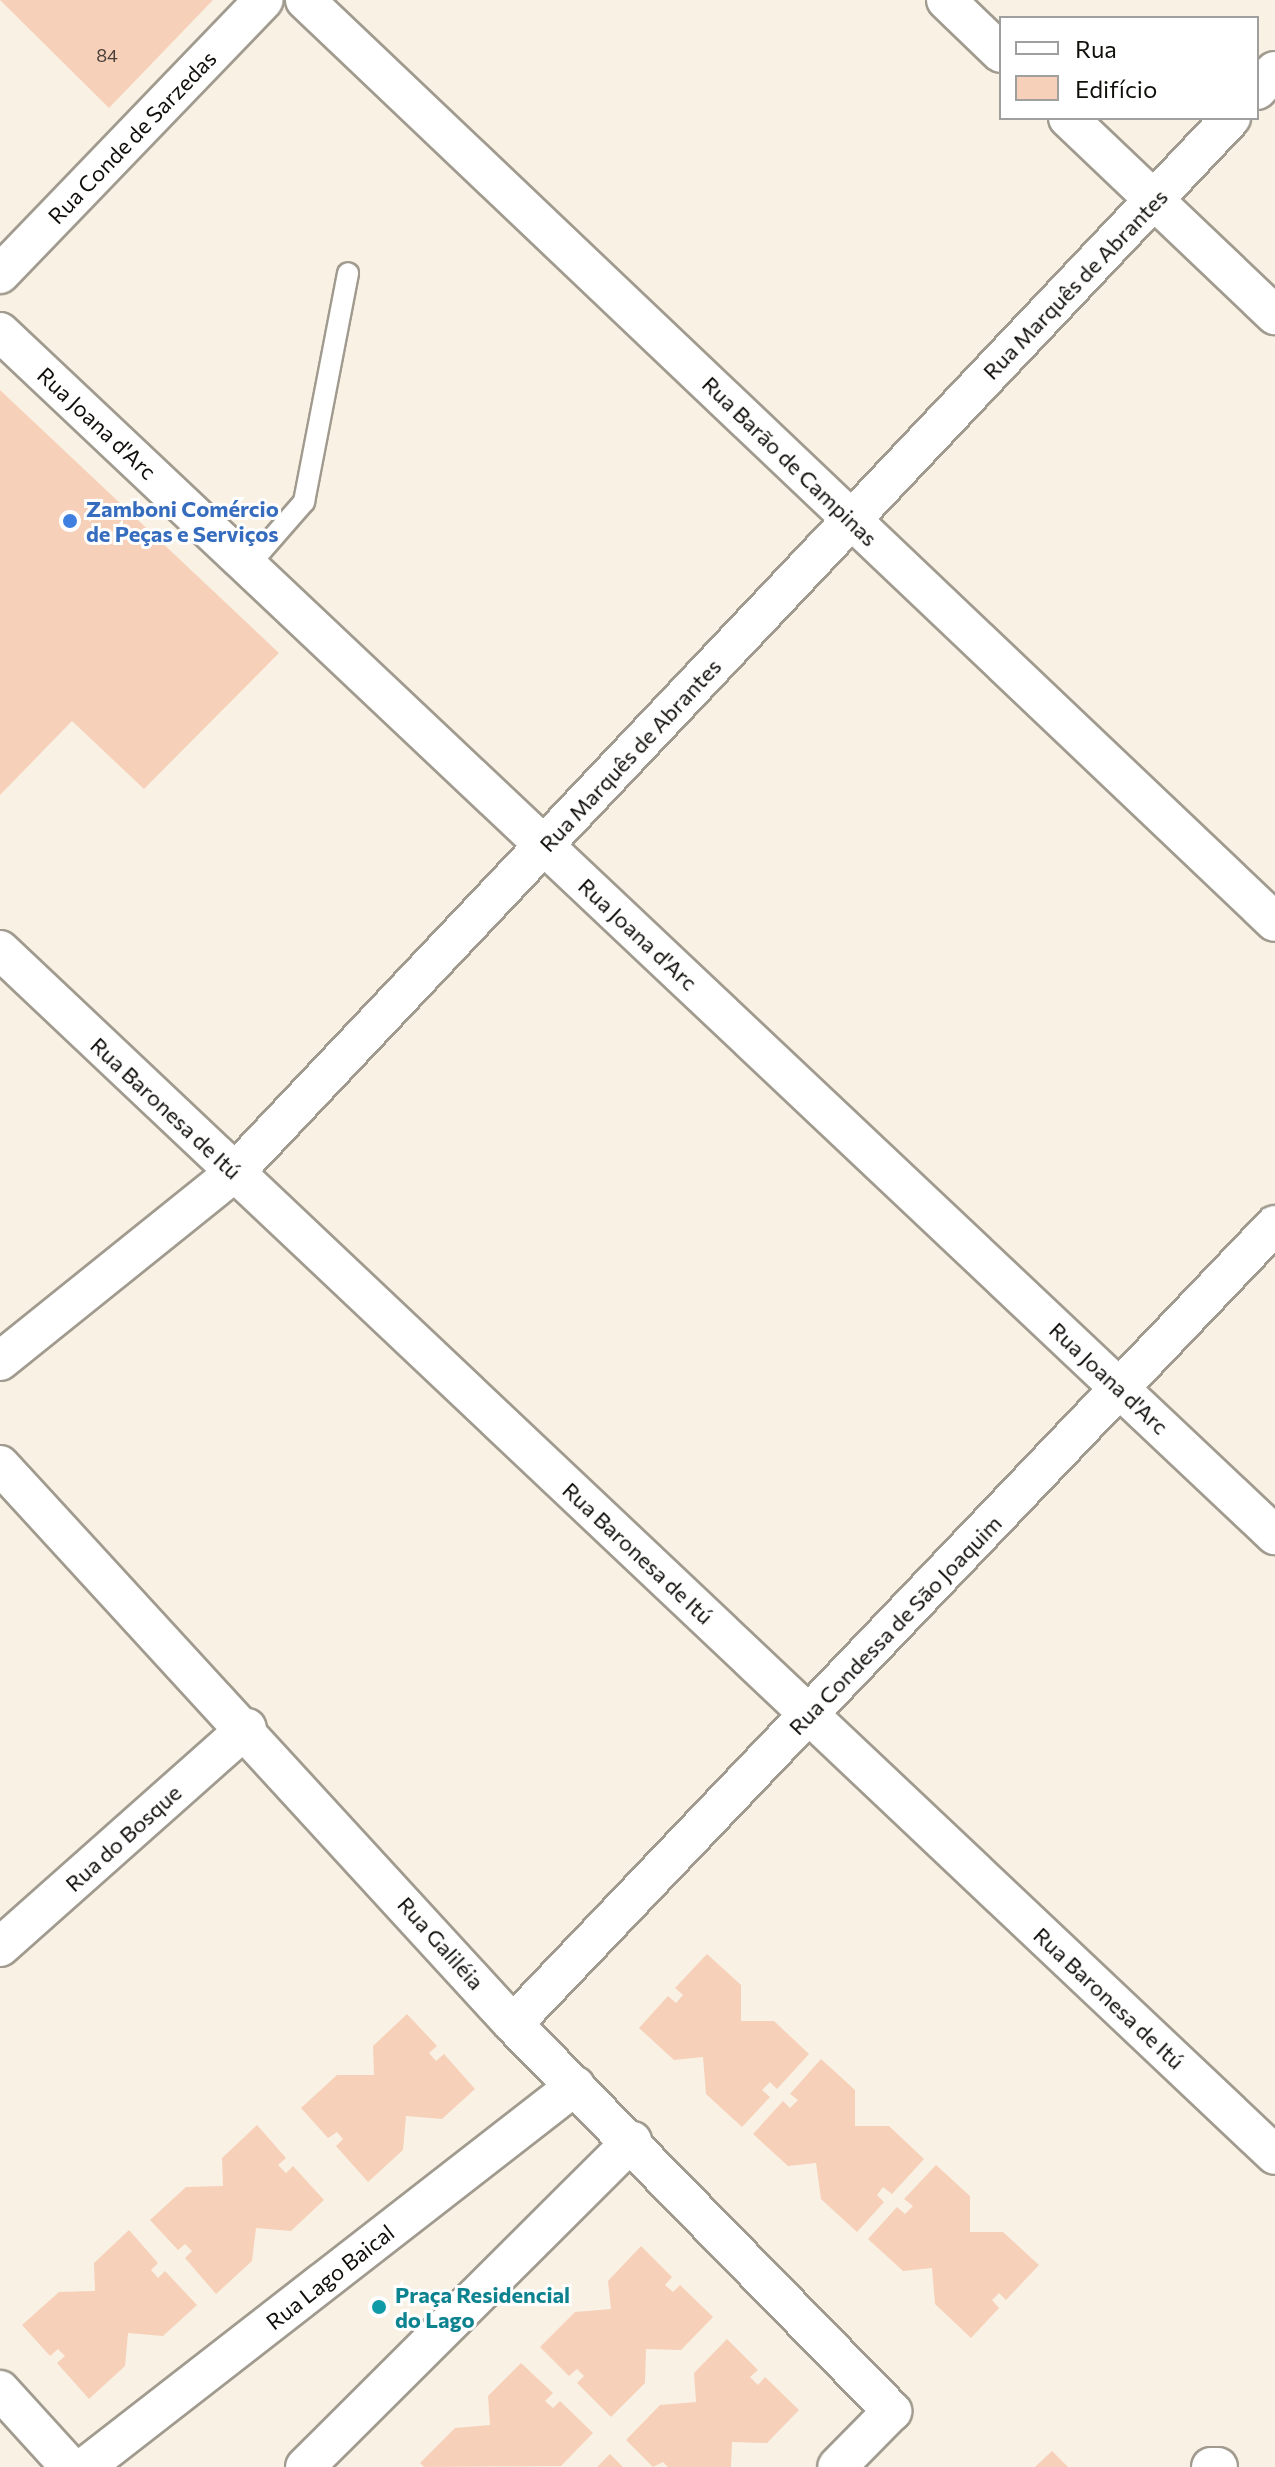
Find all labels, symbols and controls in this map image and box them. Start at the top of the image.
legend [999,16,1259,120]
text: Rua [1075,34,1117,63]
house number: 84 [96,44,118,66]
street label: Rua Conde de Sarzedas [42,45,222,229]
text: Edifício [1075,74,1157,103]
street label: Rua Marquês de Abrantes [977,183,1173,385]
street label: Rua Joana d'Arc [32,361,162,485]
street label: Rua Barão de Campinas [697,371,883,551]
place label: Zamboni Comércio de Peças e Serviços [86,495,279,546]
marker: Zamboni Comércio de Peças e Serviços [61,512,79,530]
street label: Rua Marquês de Abrantes [534,653,726,857]
street label: Rua Joana d'Arc [573,872,703,996]
street label: Rua Baronesa de Itú [85,1032,247,1184]
street label: Rua Joana d'Arc [1044,1316,1174,1440]
street label: Rua Baronesa de Itú [557,1477,719,1629]
street label: Rua Condessa de São Joaquim [783,1510,1007,1740]
street label: Rua do Bosque [60,1779,186,1897]
street label: Rua Galiléia [392,1891,490,1995]
street label: Rua Baronesa de Itú [1028,1922,1190,2074]
street label: Rua Lago Baical [261,2219,399,2335]
place label: Praça Residencial do Lago [395,2281,570,2332]
marker: Praça Residencial do Lago [370,2298,388,2316]

